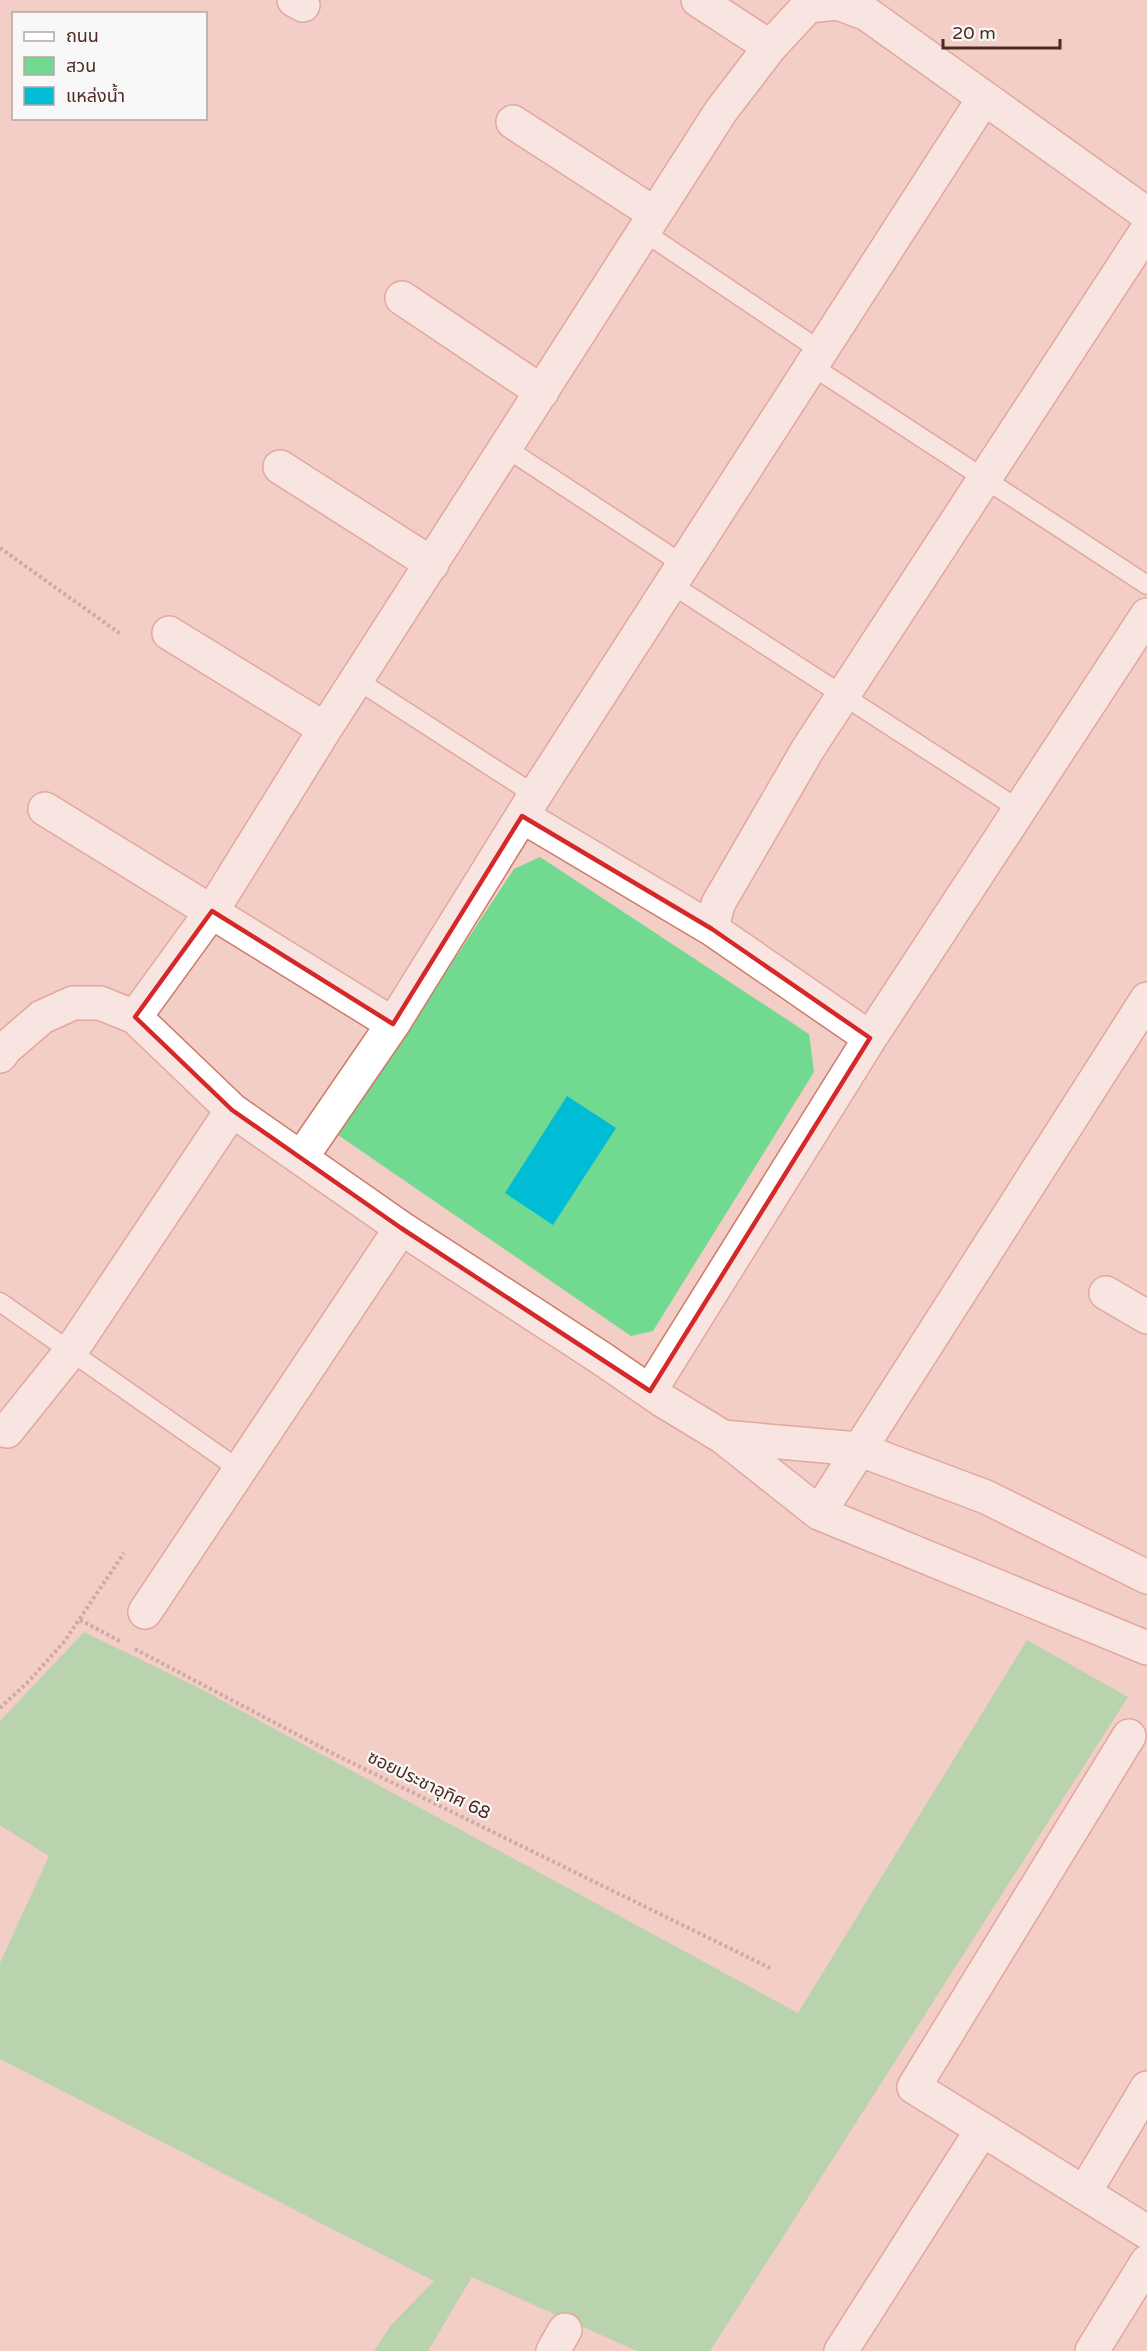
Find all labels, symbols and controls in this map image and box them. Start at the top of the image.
legend [12,12,207,120]
scale bar [943,12,1060,50]
text: 20 m [952,22,996,44]
text: ถนน [66,25,99,47]
text: สวน [66,55,96,77]
text: แหล่งน้ำ [66,83,125,107]
street label: ซอยประชาอุทิศ 68 [364,1746,494,1824]

